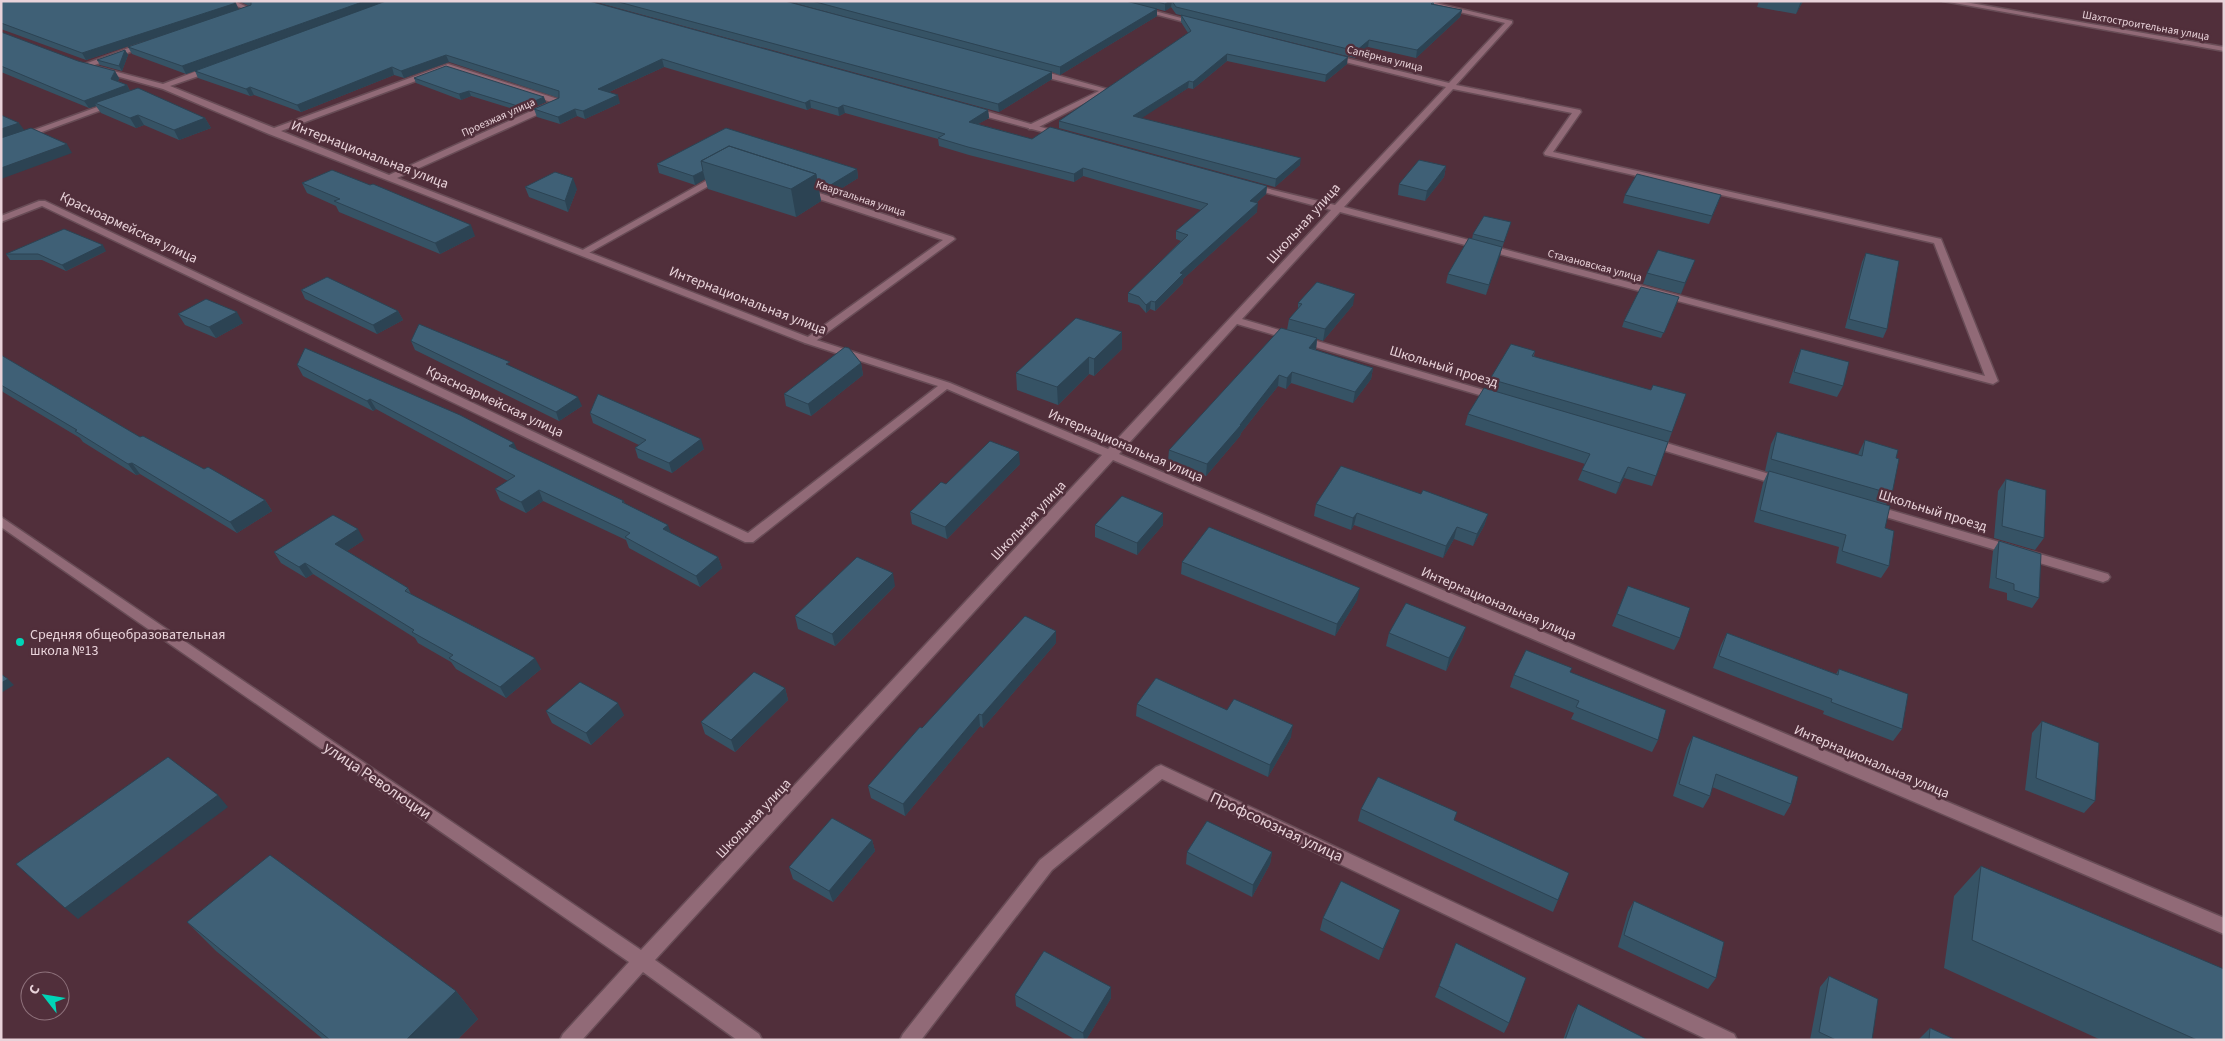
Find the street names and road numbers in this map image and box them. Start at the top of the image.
street label: Шахтостроительная улица [2081,7,2211,44]
street label: Сапёрная улица [1345,42,1424,75]
street label: Проезжая улица [459,94,537,140]
street label: Интернациональная улица [288,116,451,194]
street label: Квартальная улица [814,177,908,220]
street label: Школьная улица [1262,179,1345,268]
street label: Красноармейская улица [56,187,201,269]
street label: Стахановская улица [1546,246,1644,285]
street label: Интернациональная улица [666,262,829,340]
street label: Школьный проезд [1387,341,1501,393]
street label: Красноармейская улица [422,361,567,443]
street label: Интернациональная улица [1045,404,1206,488]
street label: Школьная улица [986,476,1071,565]
street label: Школьный проезд [1876,485,1990,537]
street label: Интернациональная улица [1418,562,1579,646]
street label: Интернациональная улица [1791,720,1952,804]
street label: улица Революции [319,737,436,825]
street label: Школьная улица [711,774,796,863]
street label: Профсоюзная улица [1206,786,1347,867]

